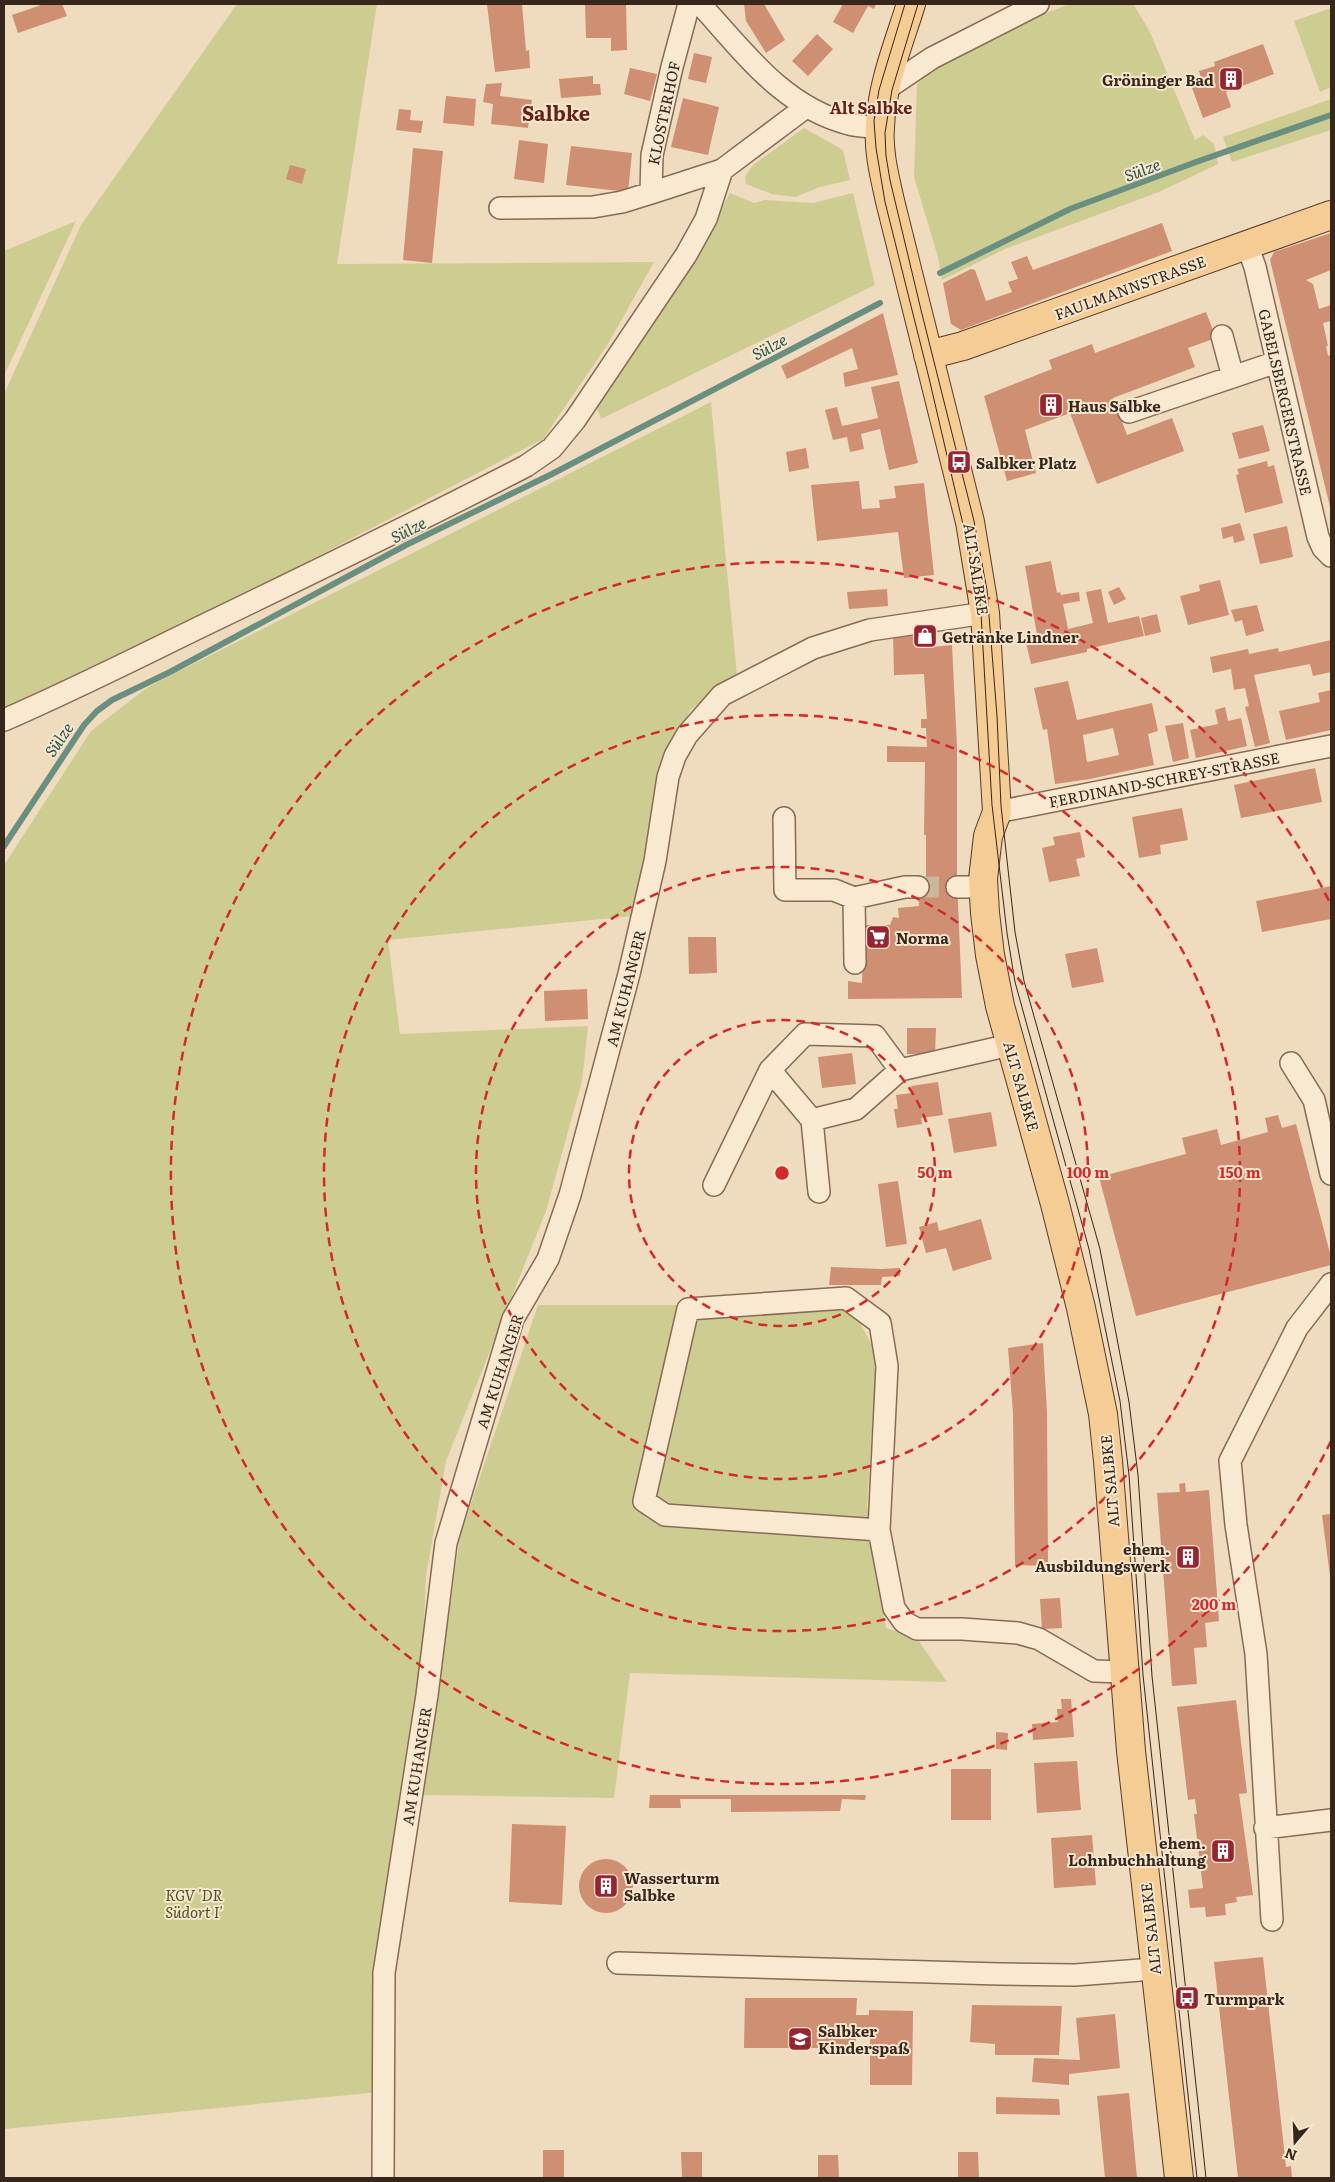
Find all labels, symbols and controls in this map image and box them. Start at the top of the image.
street label: KLOSTERHOF [641,59,685,167]
building icon: Gröninger Bad [1218,66,1244,92]
place label: Gröninger Bad [1102,68,1214,91]
district label: Alt Salbke [830,95,912,119]
district label: Salbke [522,97,590,127]
water label: Sülze [1121,151,1163,187]
street label: FAULMANNSTRASSE [1051,249,1209,325]
street label: GABELSBERGERSTRASSE [1253,307,1319,497]
water label: Sülze [747,327,791,365]
building icon: Haus Salbke [1038,392,1064,418]
place label: Haus Salbke [1068,394,1161,417]
bus stop icon: Salbker Platz [946,449,972,475]
place label: Salbker Platz [976,451,1076,474]
water label: Sülze [386,510,430,548]
street label: ALT SALBKE [958,521,996,617]
shop icon: Getränke Lindner [912,623,938,649]
place label: Getränke Lindner [942,625,1079,648]
water label: Sülze [38,717,78,761]
street label: FERDINAND-SCHREY-STRASSE [1047,745,1281,813]
supermarket icon: Norma [865,924,891,950]
place label: Norma [896,926,949,949]
street label: AM KUHANGER [599,927,651,1049]
street label: ALT SALBKE [998,1038,1046,1134]
text: 50 m [917,1160,953,1183]
text: 100 m [1067,1160,1109,1183]
text: 150 m [1219,1160,1261,1183]
centre of rings [773,1164,791,1182]
street label: AM KUHANGER [470,1310,528,1432]
street label: ALT SALBKE [1093,1434,1125,1528]
place label: ehem. Ausbildungswerk [1035,1537,1171,1577]
building icon: ehem. Ausbildungswerk [1175,1544,1201,1570]
text: 200 m [1192,1592,1236,1615]
street label: AM KUHANGER [395,1705,437,1827]
place label: ehem. Lohnbuchhaltung [1068,1831,1207,1871]
building icon: ehem. Lohnbuchhaltung [1210,1838,1236,1864]
place label: Wasserturm Salbke [624,1866,720,1906]
building icon: Wasserturm Salbke [593,1873,619,1899]
street label: ALT SALBKE [1134,1882,1166,1976]
park label: KGV 'DR Südort I' [165,1883,224,1923]
bus stop icon: Turmpark [1174,1985,1200,2011]
place label: Turmpark [1204,1987,1285,2010]
place label: Salbker Kinderspaß [818,2019,910,2059]
school or university icon: Salbker Kinderspaß [787,2026,813,2052]
north arrow [1270,2117,1320,2167]
text: N [1281,2144,1299,2167]

